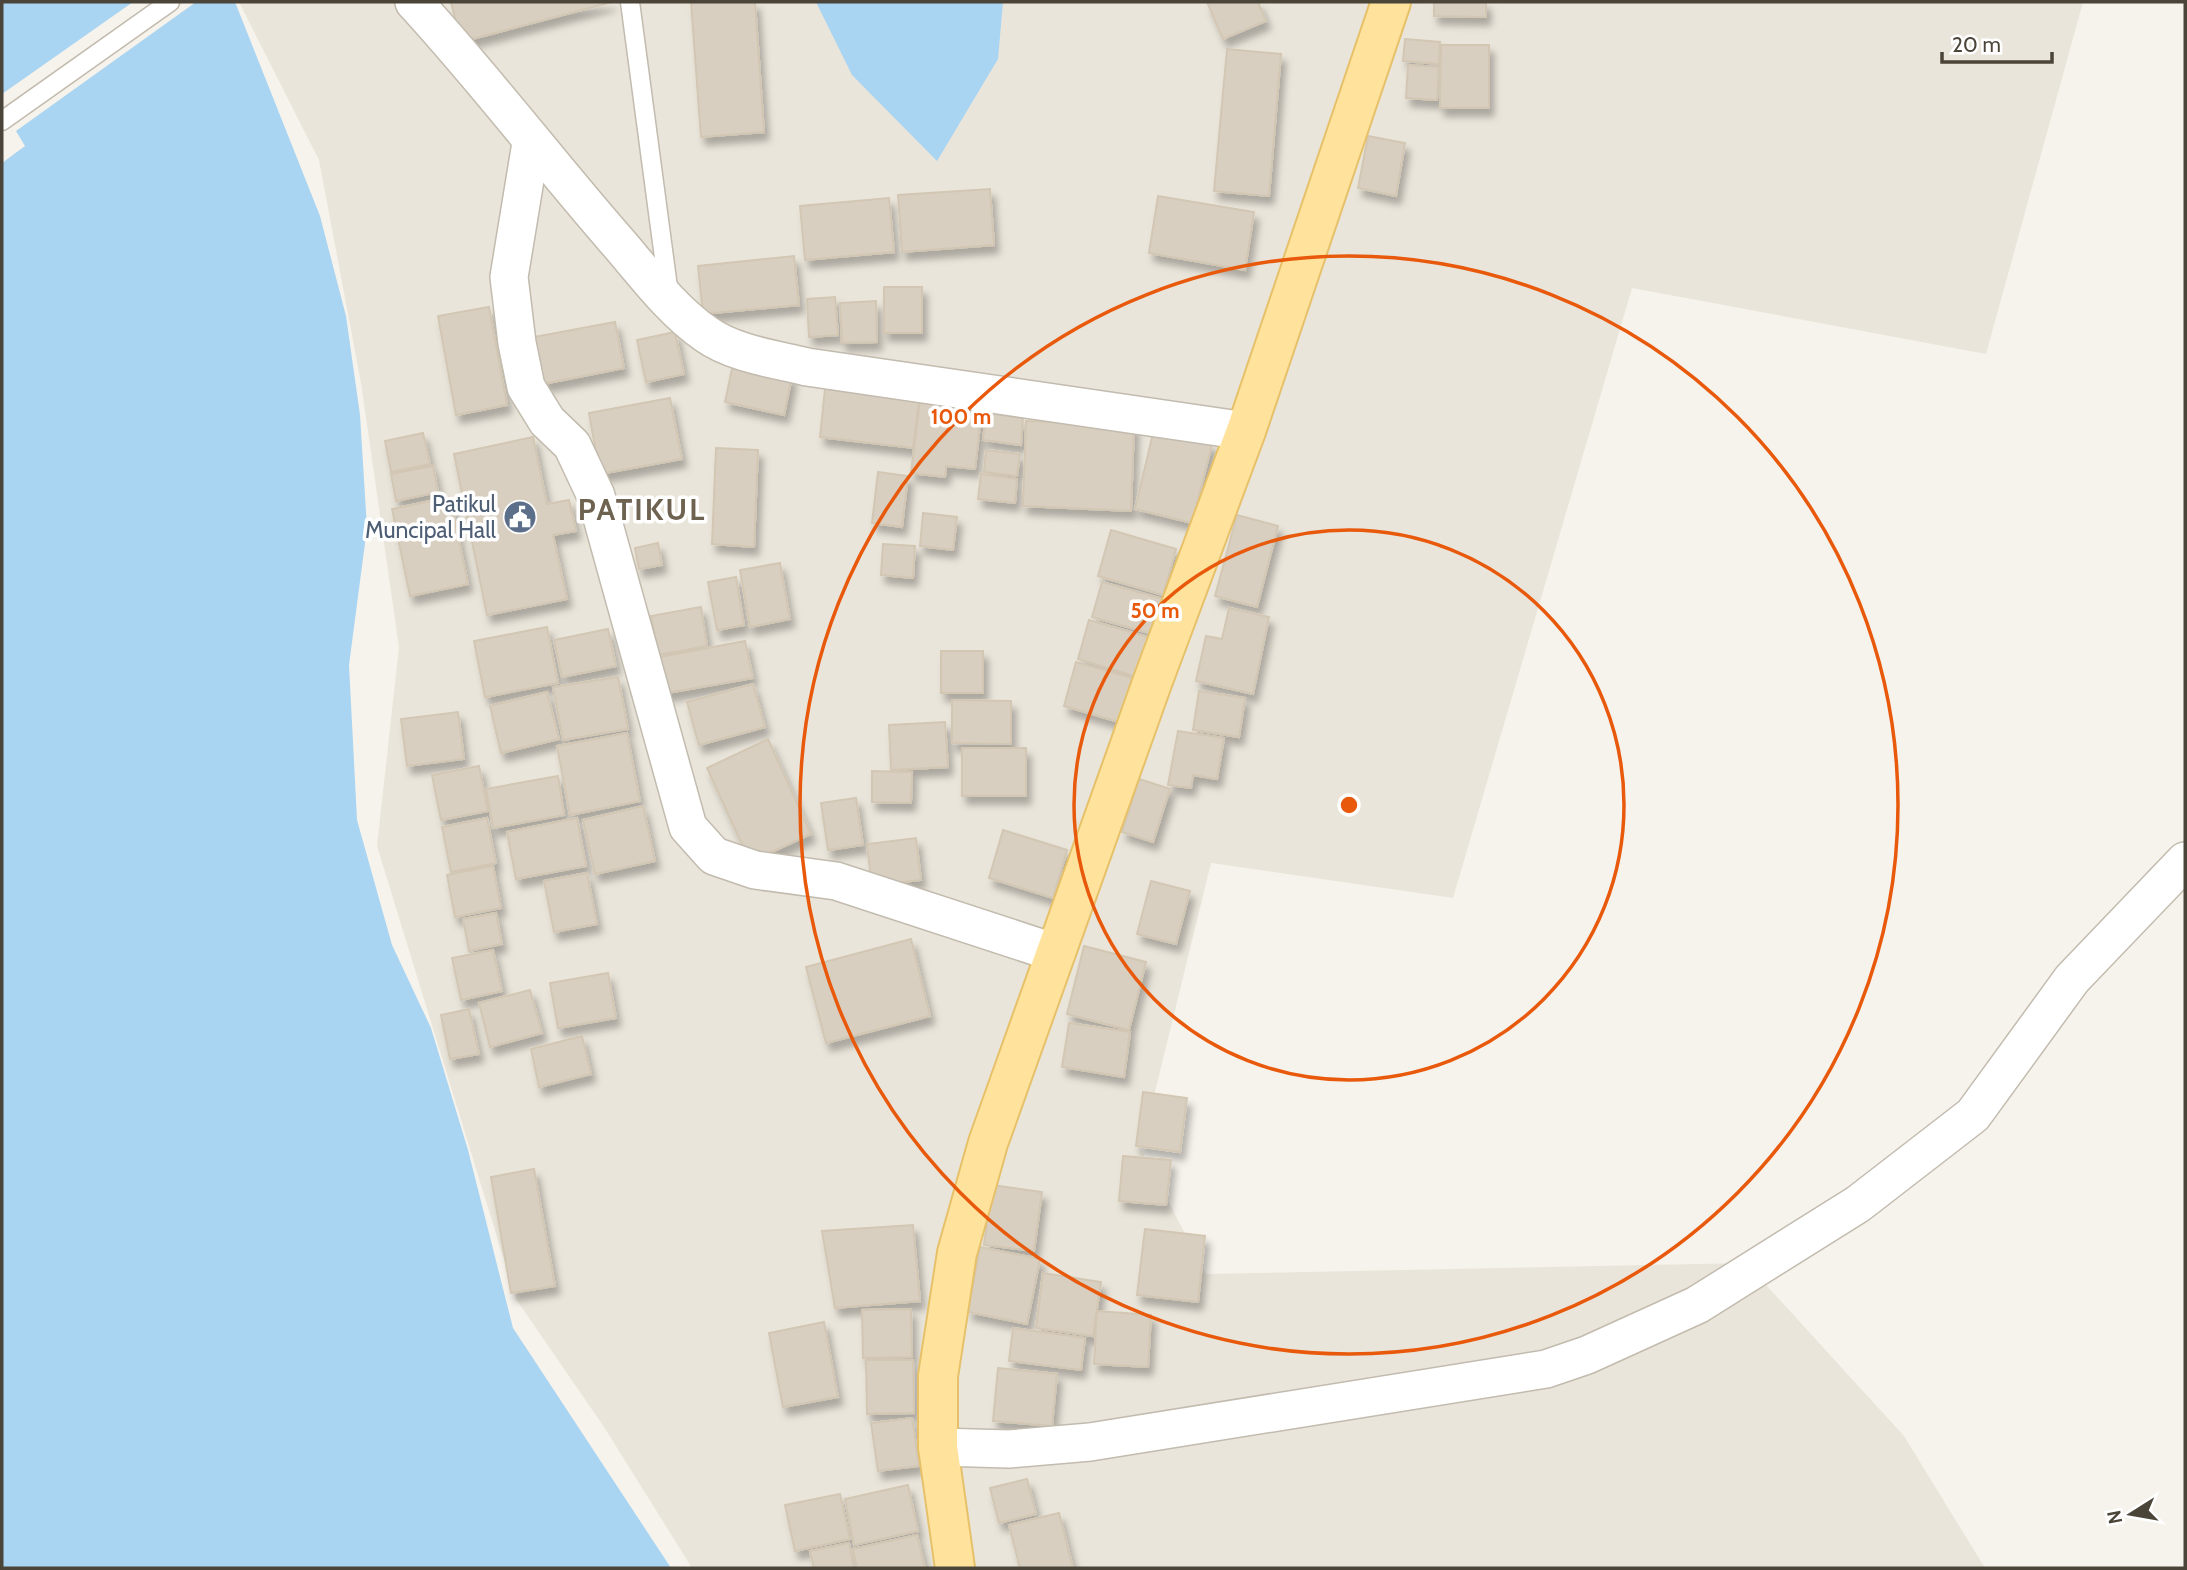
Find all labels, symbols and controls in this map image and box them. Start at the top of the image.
scale bar [1942,21,2052,65]
text: 20 m [1952,32,2001,57]
text: 100 m [931,404,991,429]
place label: Patikul Muncipal Hall [365,490,497,544]
district label: PATIKUL [578,491,706,528]
public building icon: Patikul Muncipal Hall [501,498,539,536]
text: 50 m [1130,598,1180,623]
centre of rings [1337,793,1361,817]
north arrow [2096,1479,2166,1549]
text: N [2102,1508,2127,1526]

